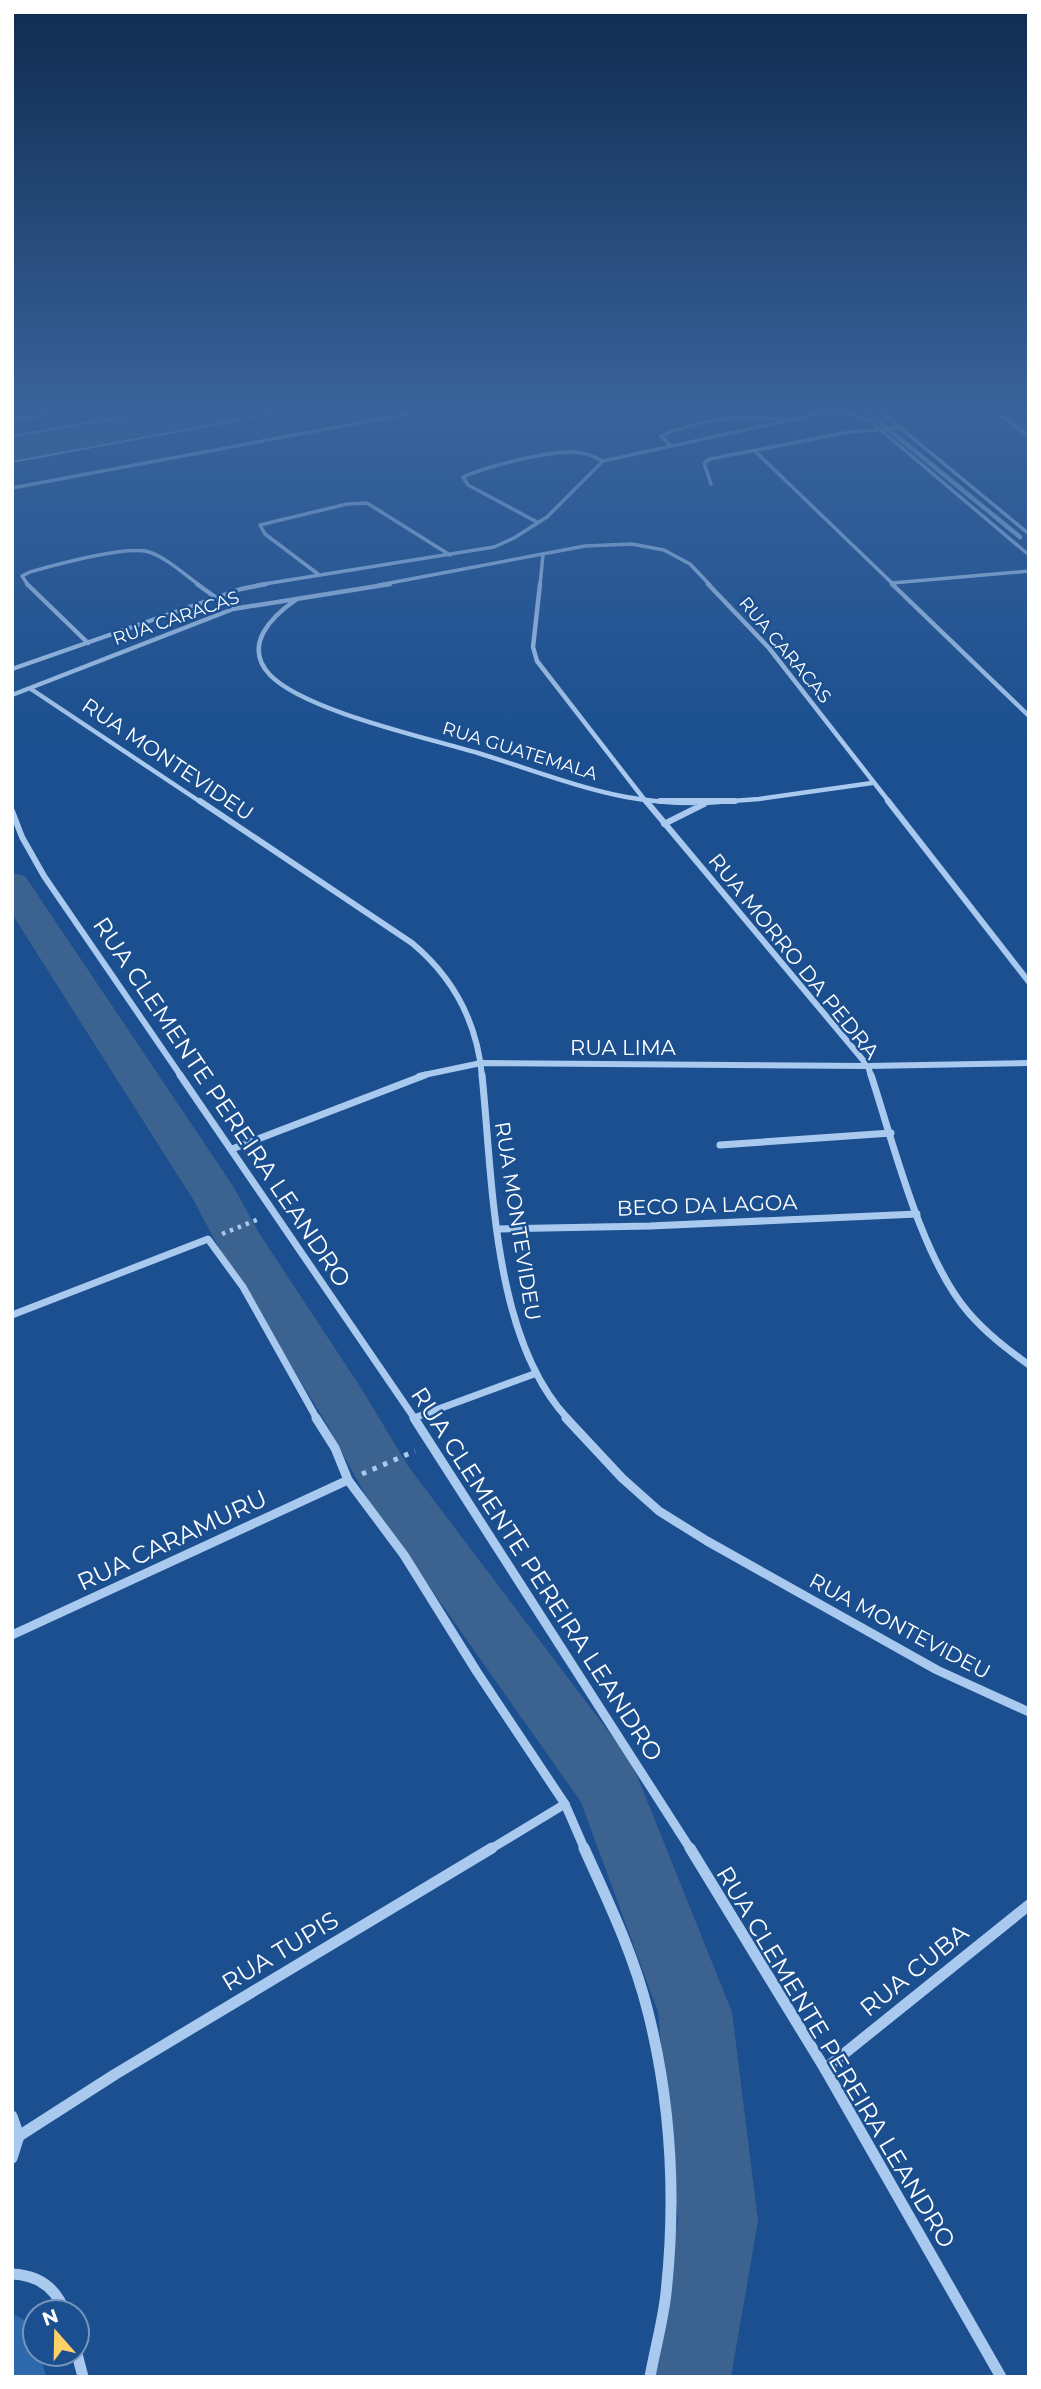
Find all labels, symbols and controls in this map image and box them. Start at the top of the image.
street label: RUA CARACAS [110,586,242,650]
street label: RUA CARACAS [734,592,836,708]
street label: RUA MONTEVIDEU [78,692,258,826]
street label: RUA GUATEMALA [440,717,600,785]
street label: RUA MORRO DA PEDRA [703,848,885,1065]
street label: RUA CLEMENTE PEREIRA LEANDRO [87,911,357,1293]
street label: RUA LIMA [570,1035,677,1060]
street label: RUA MONTEVIDEU [490,1120,546,1322]
street label: BECO DA LAGOA [616,1189,799,1221]
street label: RUA CLEMENTE PEREIRA LEANDRO [405,1382,669,1766]
street label: RUA CARAMURU [72,1483,272,1597]
street label: RUA MONTEVIDEU [805,1568,995,1684]
street label: RUA CLEMENTE PEREIRA LEANDRO [710,1861,962,2253]
street label: RUA TUPIS [216,1905,344,1997]
street label: RUA CUBA [854,1917,975,2022]
north arrow [21,2298,91,2368]
text: N [39,2304,62,2331]

